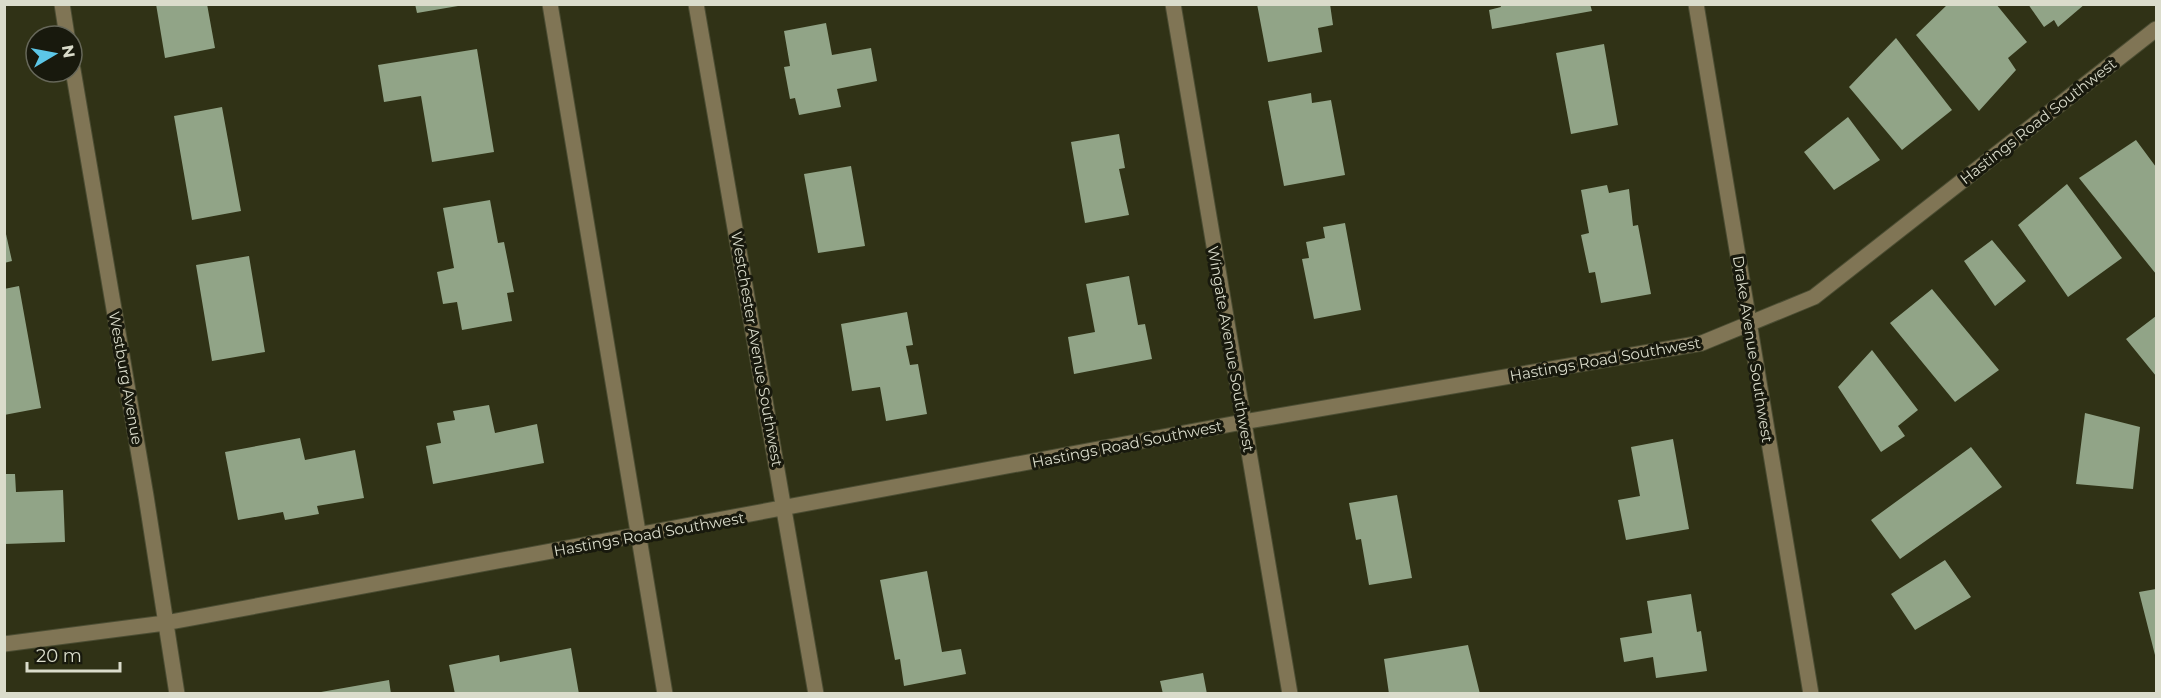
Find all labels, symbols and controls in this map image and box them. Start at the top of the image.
north arrow [24,24,84,84]
text: N [58,43,79,60]
street label: Hastings Road Southwest [1956,54,2120,188]
street label: Westchester Avenue Southwest [727,230,787,468]
street label: Wingate Avenue Southwest [1203,244,1259,454]
street label: Drake Avenue Southwest [1729,254,1777,444]
street label: Westburg Avenue [105,310,147,446]
street label: Hastings Road Southwest [1508,333,1702,385]
street label: Hastings Road Southwest [1030,416,1224,472]
street label: Hastings Road Southwest [552,508,746,560]
scale bar [27,635,120,673]
text: 20 m [36,645,82,667]

